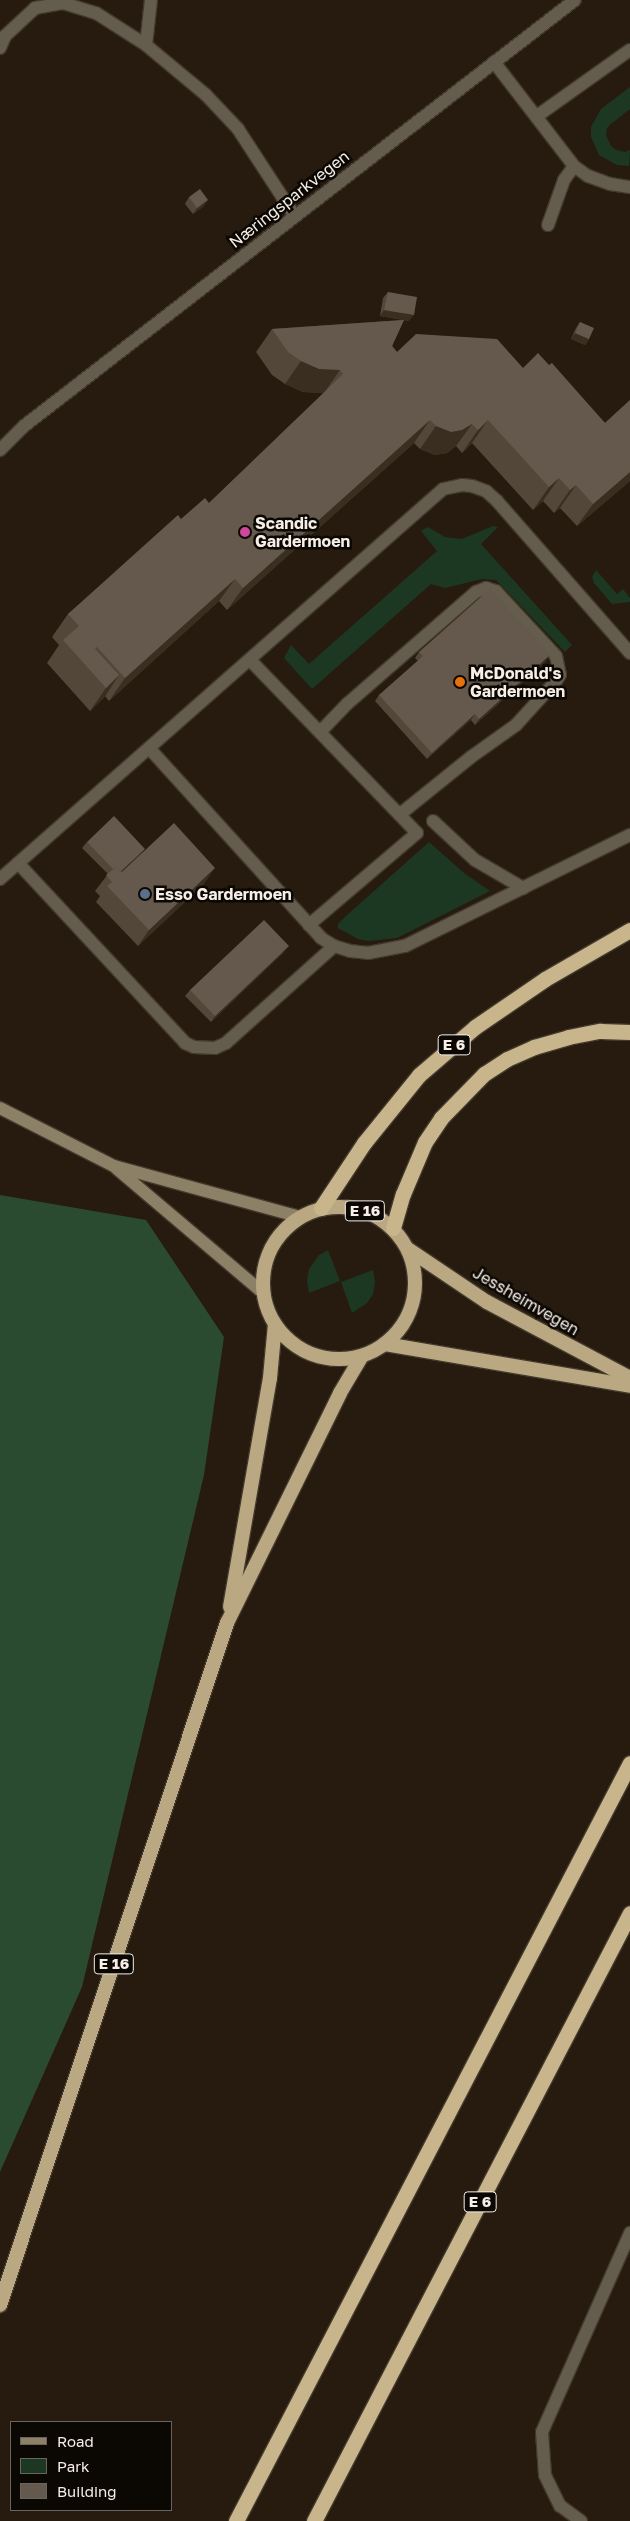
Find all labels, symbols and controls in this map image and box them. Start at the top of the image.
street label: Næringsparkvegen [225,146,353,252]
place label: Scandic Gardermoen [255,513,350,551]
marker: Scandic Gardermoen [239,526,251,538]
place label: McDonald's Gardermoen [470,663,565,701]
marker: McDonald's Gardermoen [454,676,466,688]
place label: Esso Gardermoen [155,884,292,904]
marker: Esso Gardermoen [139,888,151,900]
road number: E 6 [436,1032,472,1058]
road number: E 16 [344,1198,386,1224]
street label: Jessheimvegen [470,1263,582,1339]
road number: E 16 [93,1952,135,1976]
road number: E 6 [462,2190,498,2214]
legend [10,2421,172,2511]
text: Road [57,2432,94,2450]
text: Park [57,2457,89,2475]
text: Building [57,2482,117,2500]

